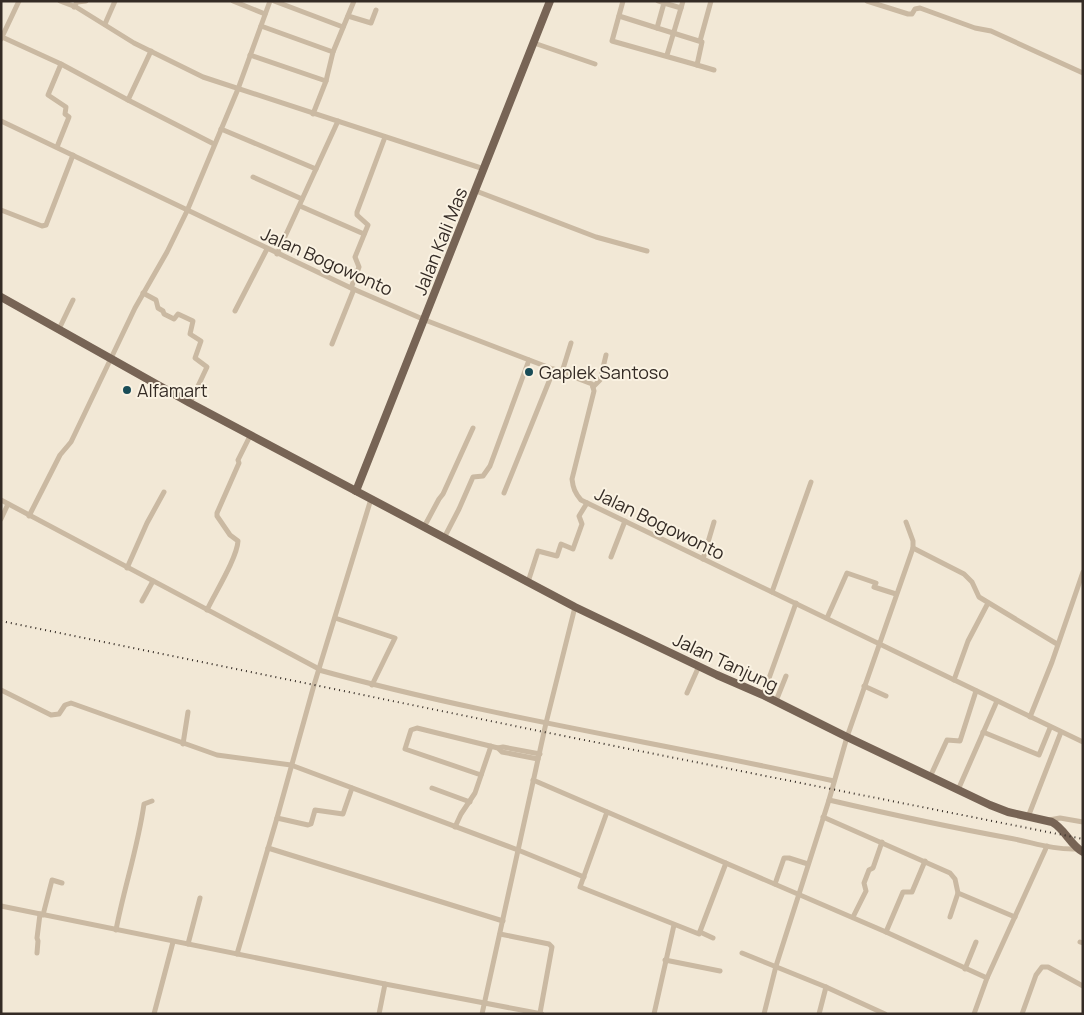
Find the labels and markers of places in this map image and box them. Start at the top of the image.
place label: Gaplek Santoso [539,360,669,384]
marker: Gaplek Santoso [523,366,535,378]
place label: Alfamart [137,378,208,402]
marker: Alfamart [121,384,133,396]

